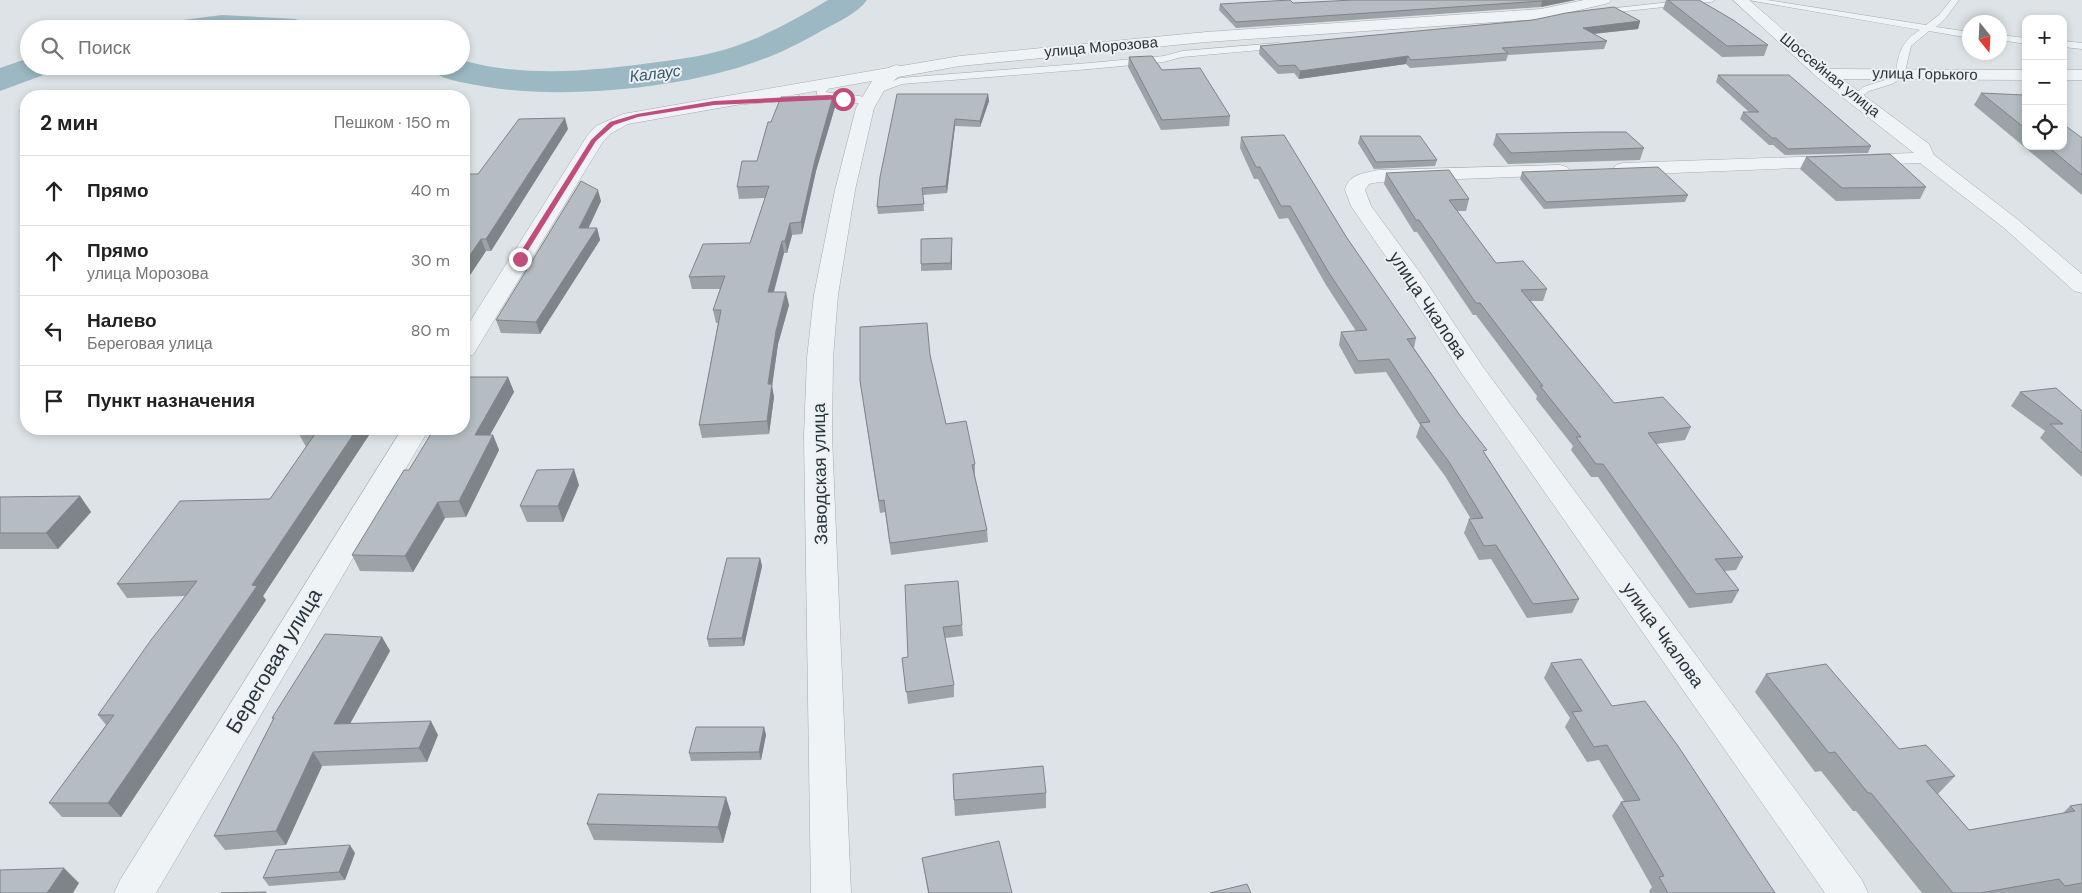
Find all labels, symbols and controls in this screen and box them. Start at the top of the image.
north arrow [1962,15,2007,60]
map controls [2022,15,2067,150]
button: + [2022,15,2067,60]
search box [20,20,470,75]
street label: Шоссейная улица [1776,28,1885,122]
street label: улица Морозова [1043,32,1159,62]
icon: search [38,34,66,62]
text: Поиск [78,35,131,60]
water label: Калаус [628,60,682,87]
button: − [2022,60,2067,105]
street label: улица Горького [1872,63,1978,85]
route start [832,88,855,111]
button: locate [2022,105,2067,150]
text: 2 мин [40,109,98,137]
text: Пешком · 150 m [334,112,450,133]
icon: ahead [40,177,68,205]
text: Прямо [87,178,149,203]
text: 40 m [411,180,450,201]
text: Прямо [87,238,149,263]
icon: ahead [40,247,68,275]
street label: улица Чкалова [1383,247,1473,364]
route end [509,248,532,271]
text: 30 m [411,250,450,271]
text: улица Морозова [87,263,209,284]
text: Налево [87,308,157,333]
icon: left [40,317,68,345]
text: 80 m [411,320,450,341]
text: Береговая улица [87,333,213,354]
icon: arrive [40,387,68,415]
text: Пункт назначения [87,388,255,413]
street label: Заводская улица [807,402,833,545]
street label: улица Чкалова [1617,578,1710,693]
street label: Береговая улица [220,583,329,739]

